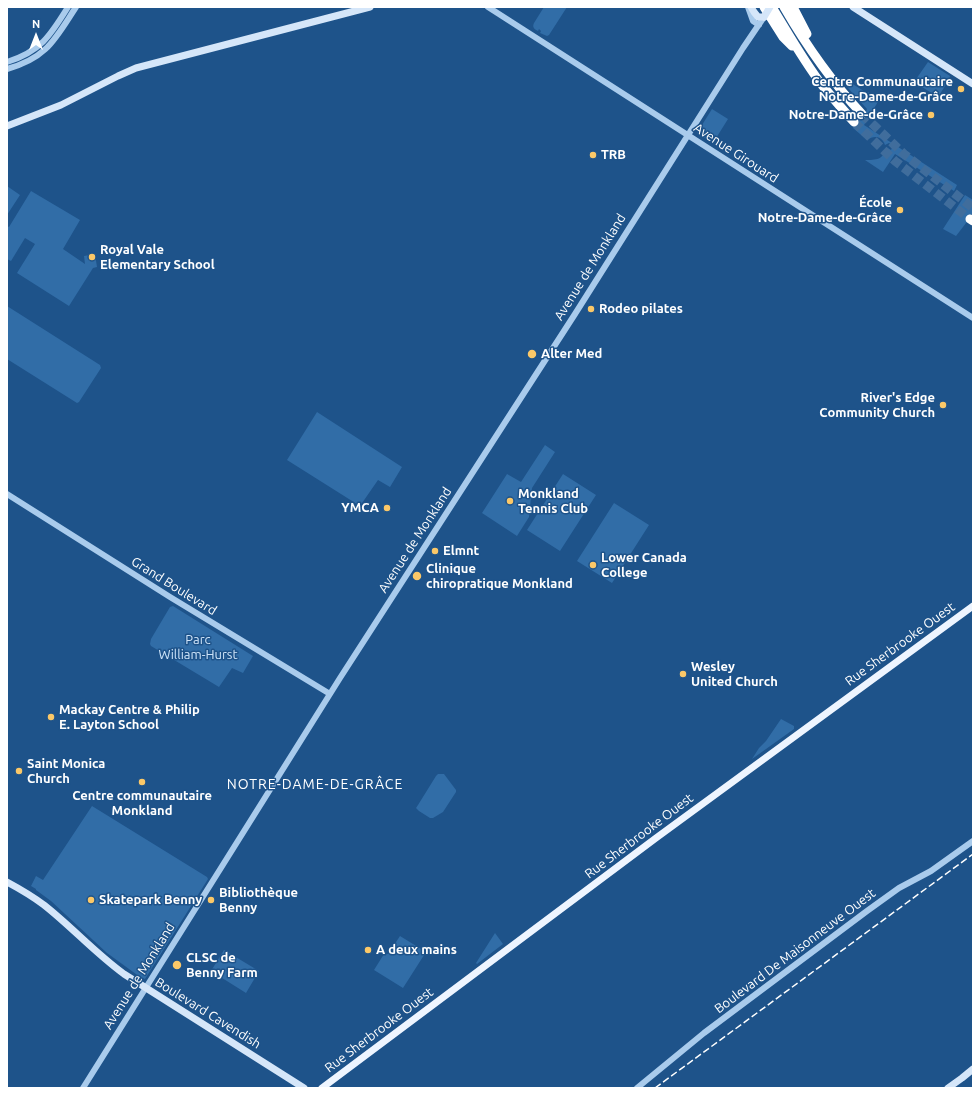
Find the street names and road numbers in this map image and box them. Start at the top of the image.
street label: Avenue Girouard [691,120,781,186]
street label: Avenue de Monkland [551,211,629,323]
street label: Avenue de Monkland [375,484,455,596]
street label: Grand Boulevard [128,554,220,618]
street label: Rue Sherbrooke Ouest [842,599,958,689]
street label: Rue Sherbrooke Ouest [582,790,696,882]
street label: Boulevard De Maisonneuve Ouest [711,885,879,1017]
street label: Avenue de Monkland [100,920,178,1032]
street label: Boulevard Cavendish [152,974,264,1052]
street label: Rue Sherbrooke Ouest [322,984,436,1076]

